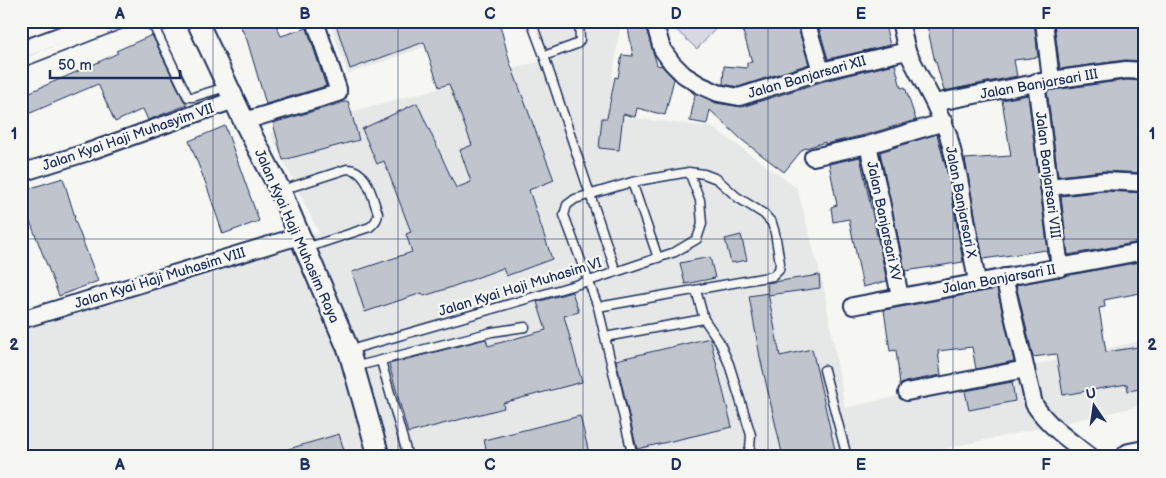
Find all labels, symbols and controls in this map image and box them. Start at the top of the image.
text: A [114,5,125,24]
text: B [299,5,311,24]
text: C [484,5,496,24]
text: D [670,5,682,24]
text: E [856,5,866,24]
text: F [1041,5,1051,24]
scale bar [50,48,180,80]
street label: Jalan Banjarsari XII [746,52,868,102]
text: 50 m [58,56,92,75]
street label: Jalan Banjarsari III [979,65,1099,103]
street label: Jalan Kyai Haji Muhasyim VII [40,100,216,174]
street label: Jalan Banjarsari VIII [1032,111,1064,239]
text: 1 [11,125,17,144]
text: 1 [1149,125,1155,144]
street label: Jalan Banjarsari X [942,145,980,259]
street label: Jalan Kyai Haji Muhasim Raya [251,146,343,326]
street label: Jalan Banjarsari XV [863,160,905,283]
street label: Jalan Kyai Haji Muhasim VIII [72,244,248,312]
street label: Jalan Kyai Haji Muhasim VI [436,254,604,320]
street label: Jalan Banjarsari II [941,261,1057,297]
text: 2 [9,336,19,355]
text: 2 [1147,336,1157,355]
north arrow [1068,380,1118,430]
text: U [1084,384,1098,403]
text: A [114,456,125,475]
text: B [299,456,311,475]
text: C [484,456,496,475]
text: D [670,456,682,475]
text: E [856,456,866,475]
text: F [1041,456,1051,475]

